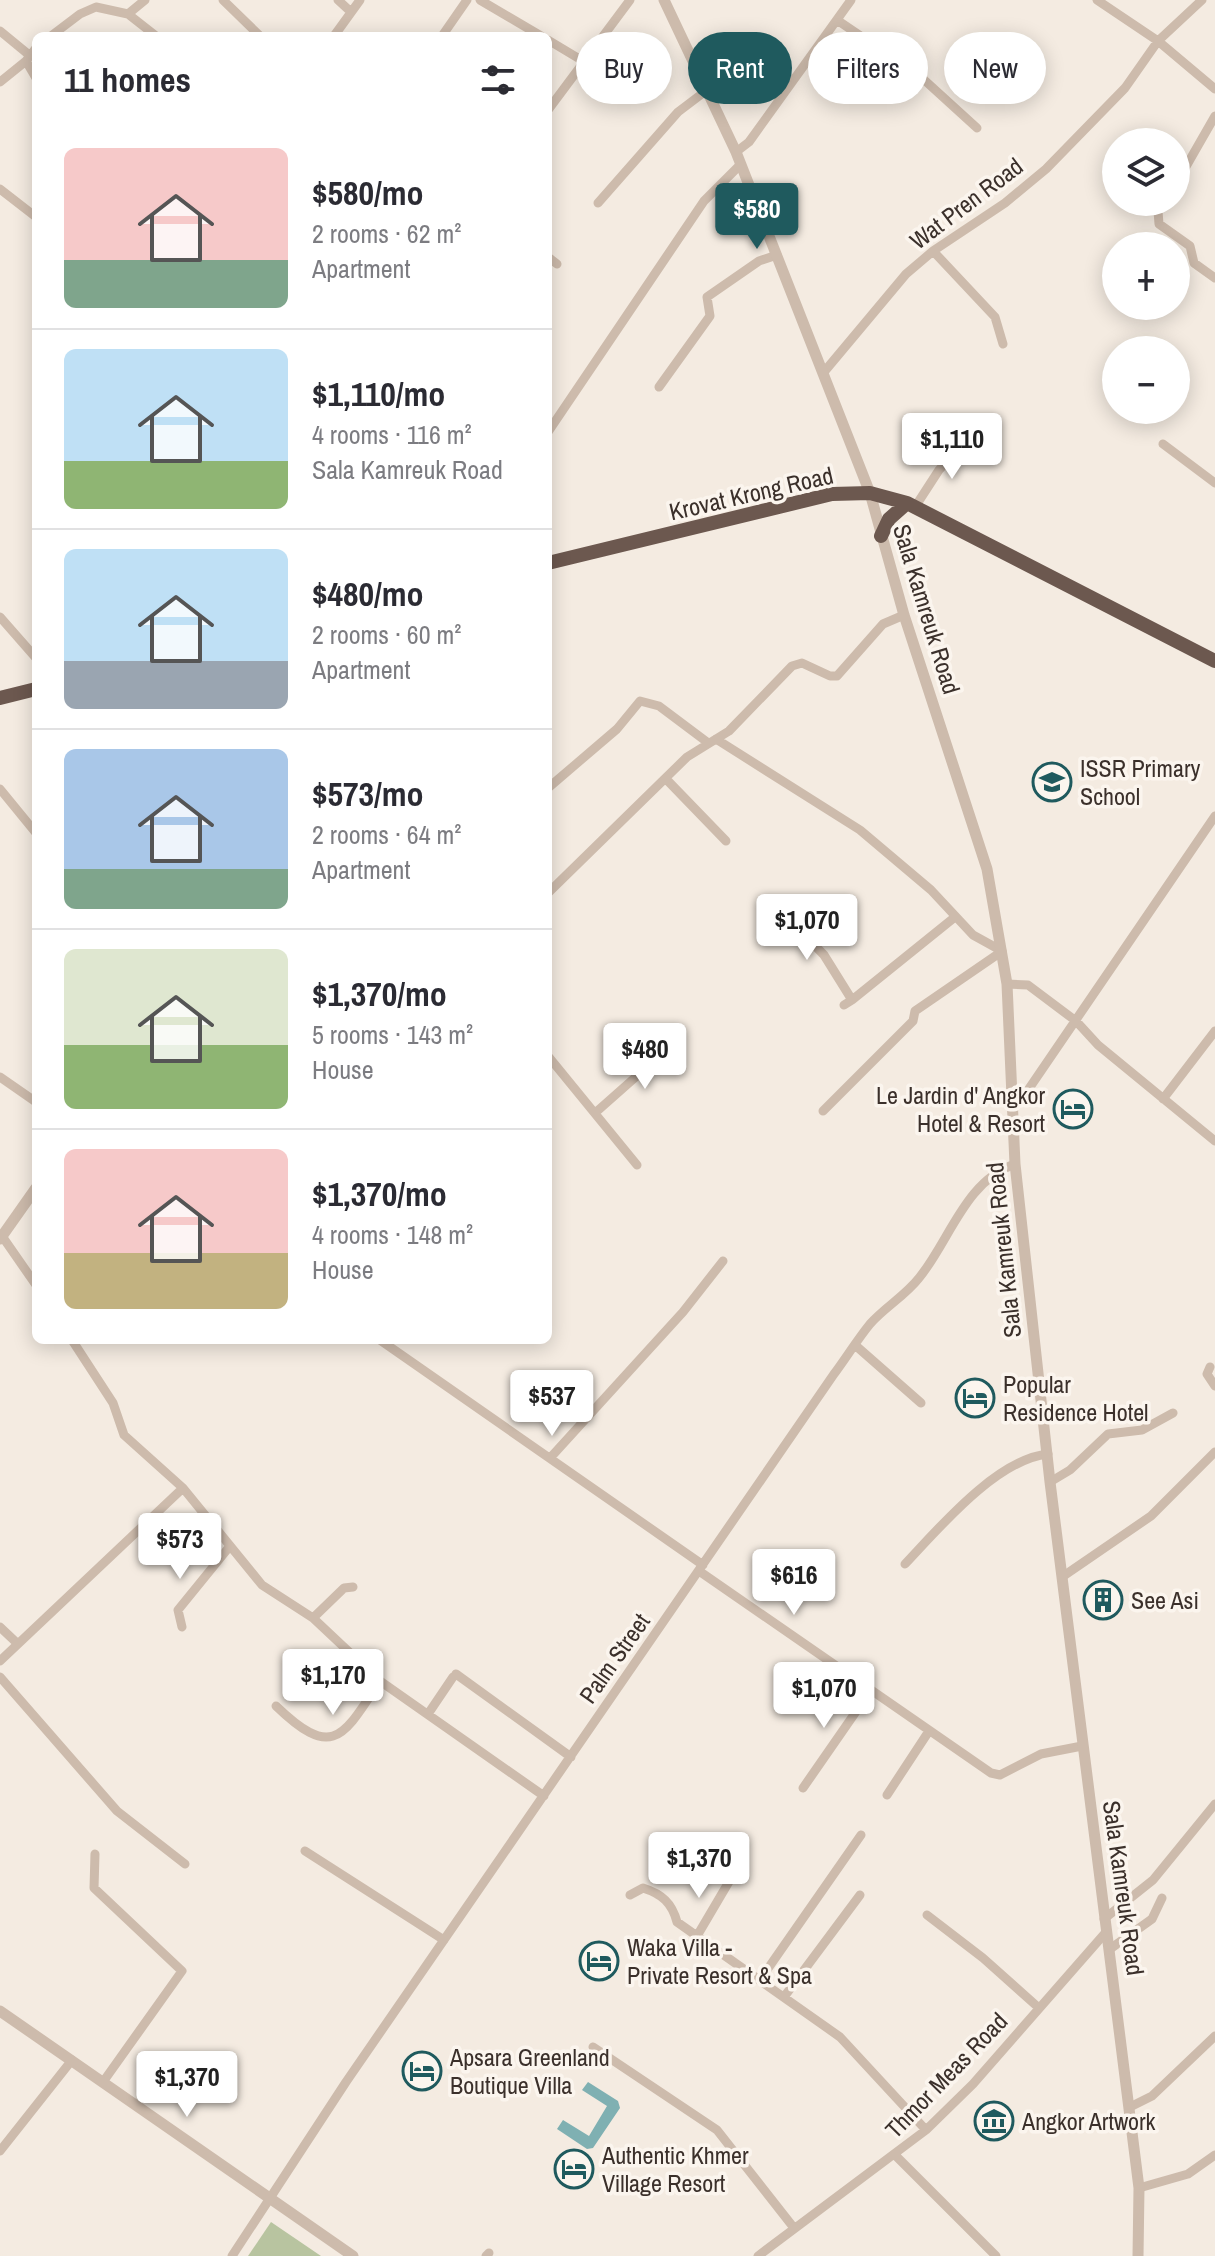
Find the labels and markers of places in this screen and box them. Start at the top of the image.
pin: $580 [710,183,804,251]
pin: $1,110 [887,413,1017,481]
place label: ISSR Primary School [1080,752,1200,812]
school or university icon: ISSR Primary School [1031,761,1073,803]
pin: $1,070 [742,894,872,962]
pin: $480 [598,1023,692,1091]
place label: Le Jardin d' Angkor Hotel & Resort [876,1079,1046,1139]
hotel icon: Le Jardin d' Angkor Hotel & Resort [1052,1088,1094,1130]
place label: Popular Residence Hotel [1003,1368,1149,1428]
pin: $537 [505,1370,599,1438]
hotel icon: Popular Residence Hotel [954,1377,996,1419]
pin: $573 [133,1513,227,1581]
pin: $616 [747,1549,841,1617]
building icon: See Asi [1082,1579,1124,1621]
place label: See Asi [1131,1584,1199,1616]
pin: $1,170 [268,1649,398,1717]
pin: $1,070 [759,1662,889,1730]
pin: $1,370 [634,1832,764,1900]
place label: Waka Villa - Private Resort & Spa [627,1931,812,1991]
hotel icon: Waka Villa - Private Resort & Spa [578,1940,620,1982]
place label: Apsara Greenland Boutique Villa [449,2041,610,2101]
hotel icon: Apsara Greenland Boutique Villa [401,2050,443,2092]
pin: $1,370 [122,2051,252,2119]
museum icon: Angkor Artwork [973,2100,1015,2142]
place label: Angkor Artwork [1021,2105,1156,2137]
place label: Authentic Khmer Village Resort [601,2139,749,2199]
hotel icon: Authentic Khmer Village Resort [553,2148,595,2190]

